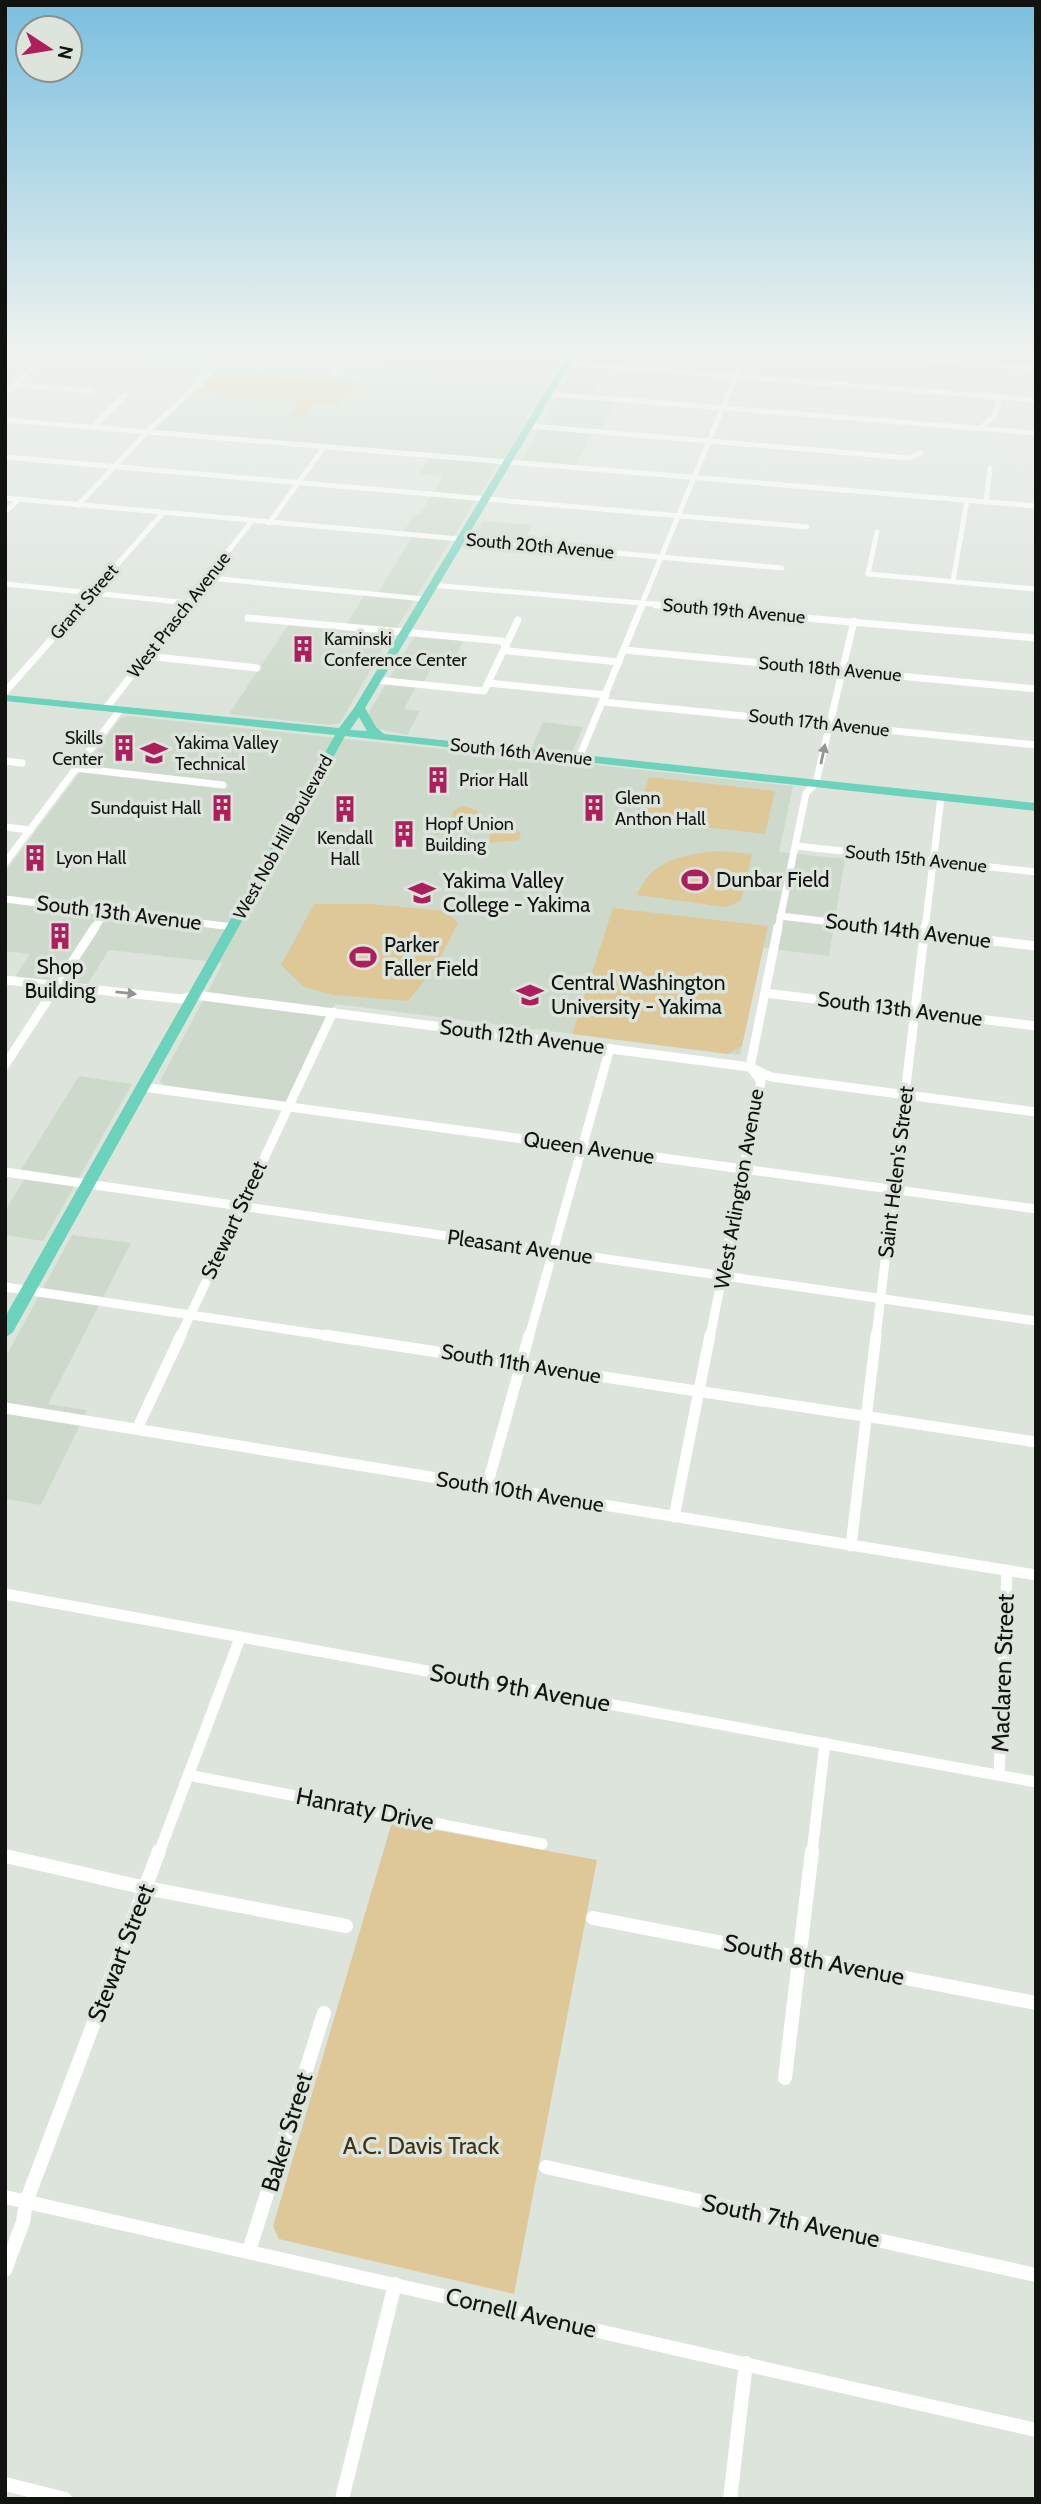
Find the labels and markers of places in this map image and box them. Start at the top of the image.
place label: Kaminski Conference Center [324,628,467,671]
building icon: Kaminski Conference Center [288,634,318,664]
place label: Skills Center [52,727,103,770]
place label: Yakima Valley Technical [174,732,279,775]
building icon: Skills Center [109,733,139,763]
school or university icon: Yakima Valley Technical [139,738,169,768]
building icon: Prior Hall [423,765,453,795]
place label: Prior Hall [459,769,529,791]
place label: Glenn Anthon Hall [615,787,706,830]
building icon: Sundquist Hall [207,793,237,823]
building icon: Glenn Anthon Hall [579,793,609,823]
building icon: Kendall Hall [330,794,360,824]
place label: Sundquist Hall [91,797,202,819]
place label: Hopf Union Building [425,813,514,856]
building icon: Hopf Union Building [389,819,419,849]
place label: Kendall Hall [317,827,374,870]
building icon: Lyon Hall [20,843,50,873]
place label: Lyon Hall [56,847,127,869]
sports icon: Dunbar Field [680,865,710,895]
place label: Dunbar Field [716,867,830,892]
place label: Yakima Valley College - Yakima [442,868,590,917]
school or university icon: Yakima Valley College - Yakima [407,878,437,908]
building icon: Shop Building [45,921,75,951]
place label: Parker Faller Field [384,932,478,981]
sports icon: Parker Faller Field [348,942,378,972]
place label: Shop Building [24,954,96,1003]
place label: Central Washington University - Yakima [551,970,725,1019]
school or university icon: Central Washington University - Yakima [515,980,545,1010]

